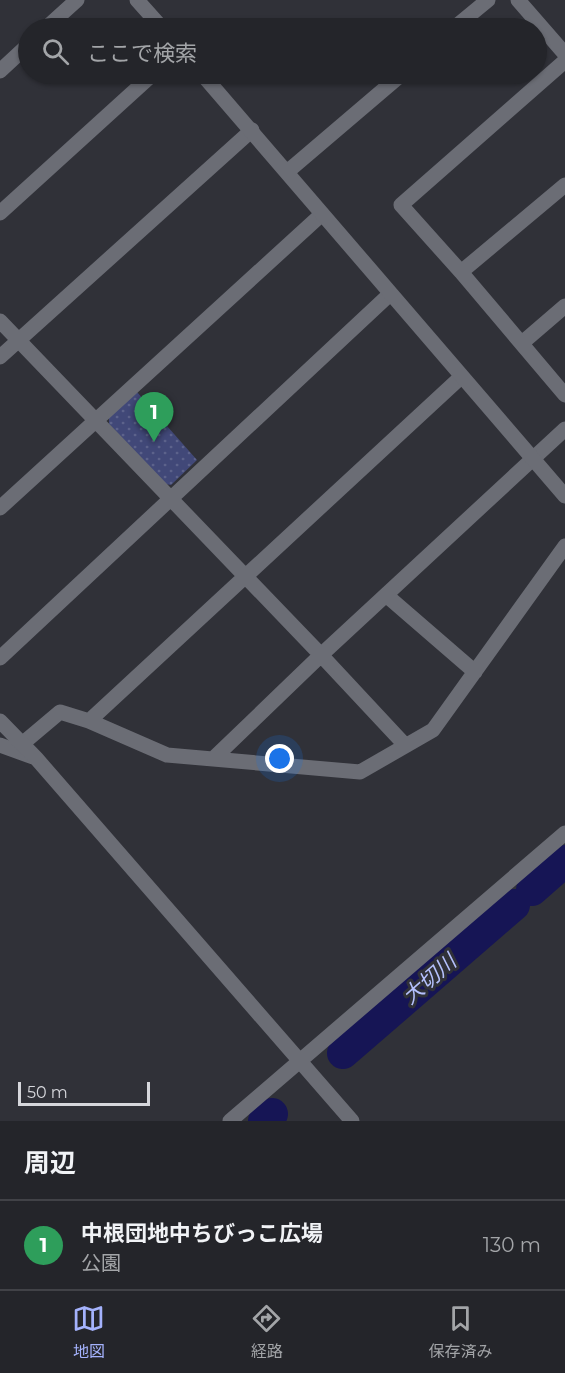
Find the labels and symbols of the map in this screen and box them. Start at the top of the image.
pin: 1 [134,392,174,442]
your location [265,744,294,773]
water label: 大切川 [397,948,462,1009]
scale bar [18,1079,150,1106]

